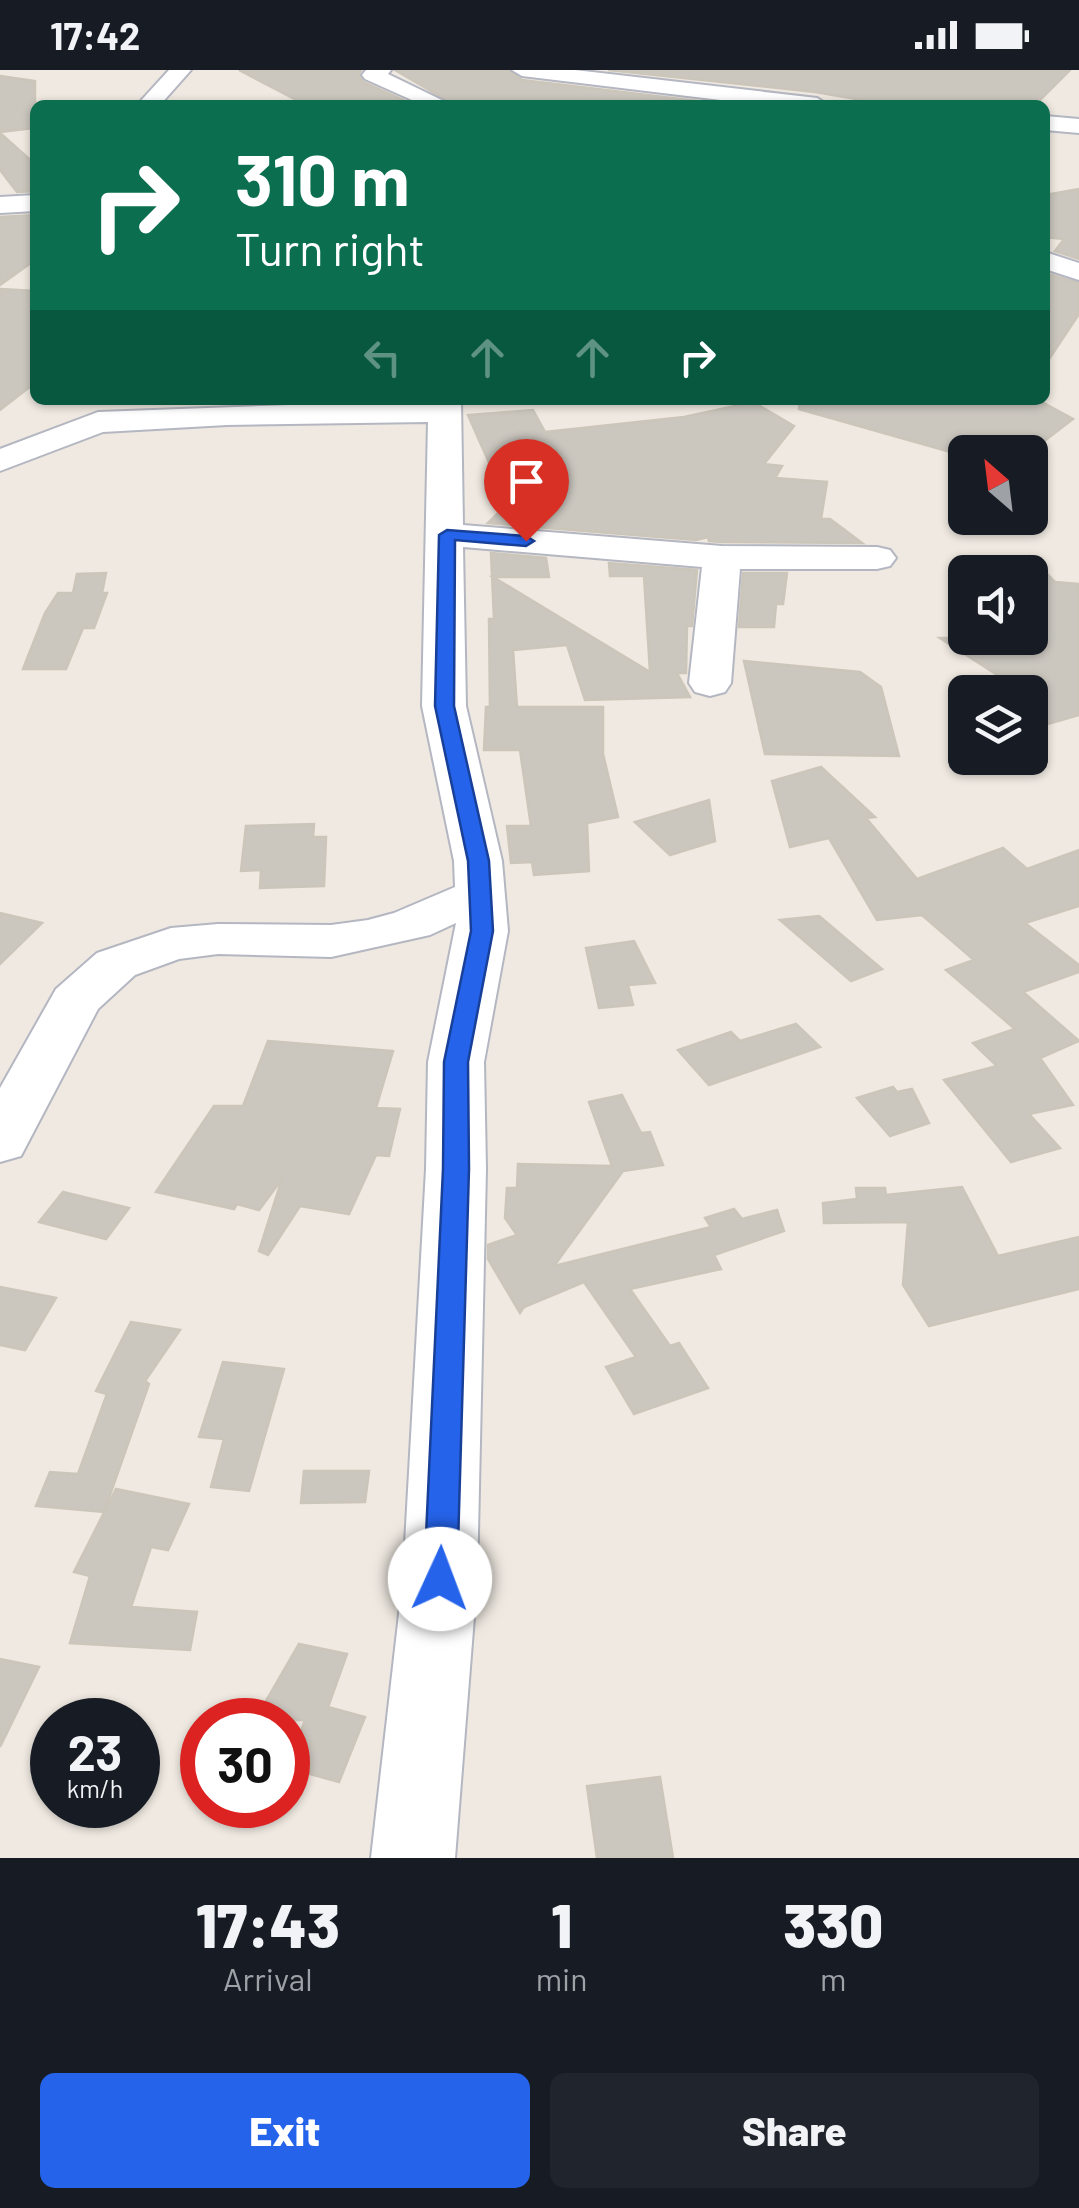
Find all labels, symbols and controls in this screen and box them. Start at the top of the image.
text: 17:42 [50,12,140,58]
text: 310 m [235,136,410,220]
icon: right [70,140,200,270]
text: Turn right [235,221,425,275]
icon: left [355,330,410,385]
icon: ahead [460,330,515,385]
icon: ahead [565,330,620,385]
icon: right [670,330,725,385]
north arrow [948,435,1048,535]
map controls [948,435,1048,775]
pin [484,439,569,542]
icon: arrive [499,454,554,509]
button: sound [948,555,1048,655]
button: layers [948,675,1048,775]
position arrow [388,1527,492,1631]
speed limit sign: 30 [180,1698,310,1828]
text: 23 [68,1721,122,1781]
text: km/h [67,1773,123,1803]
text: 17:43 [196,1888,340,1960]
text: 1 [551,1888,572,1960]
text: 330 [783,1888,883,1960]
text: Arrival [223,1959,313,1997]
text: min [536,1959,588,1997]
text: m [820,1959,846,1997]
button: Exit [40,2073,530,2188]
button: Share [550,2073,1039,2188]

